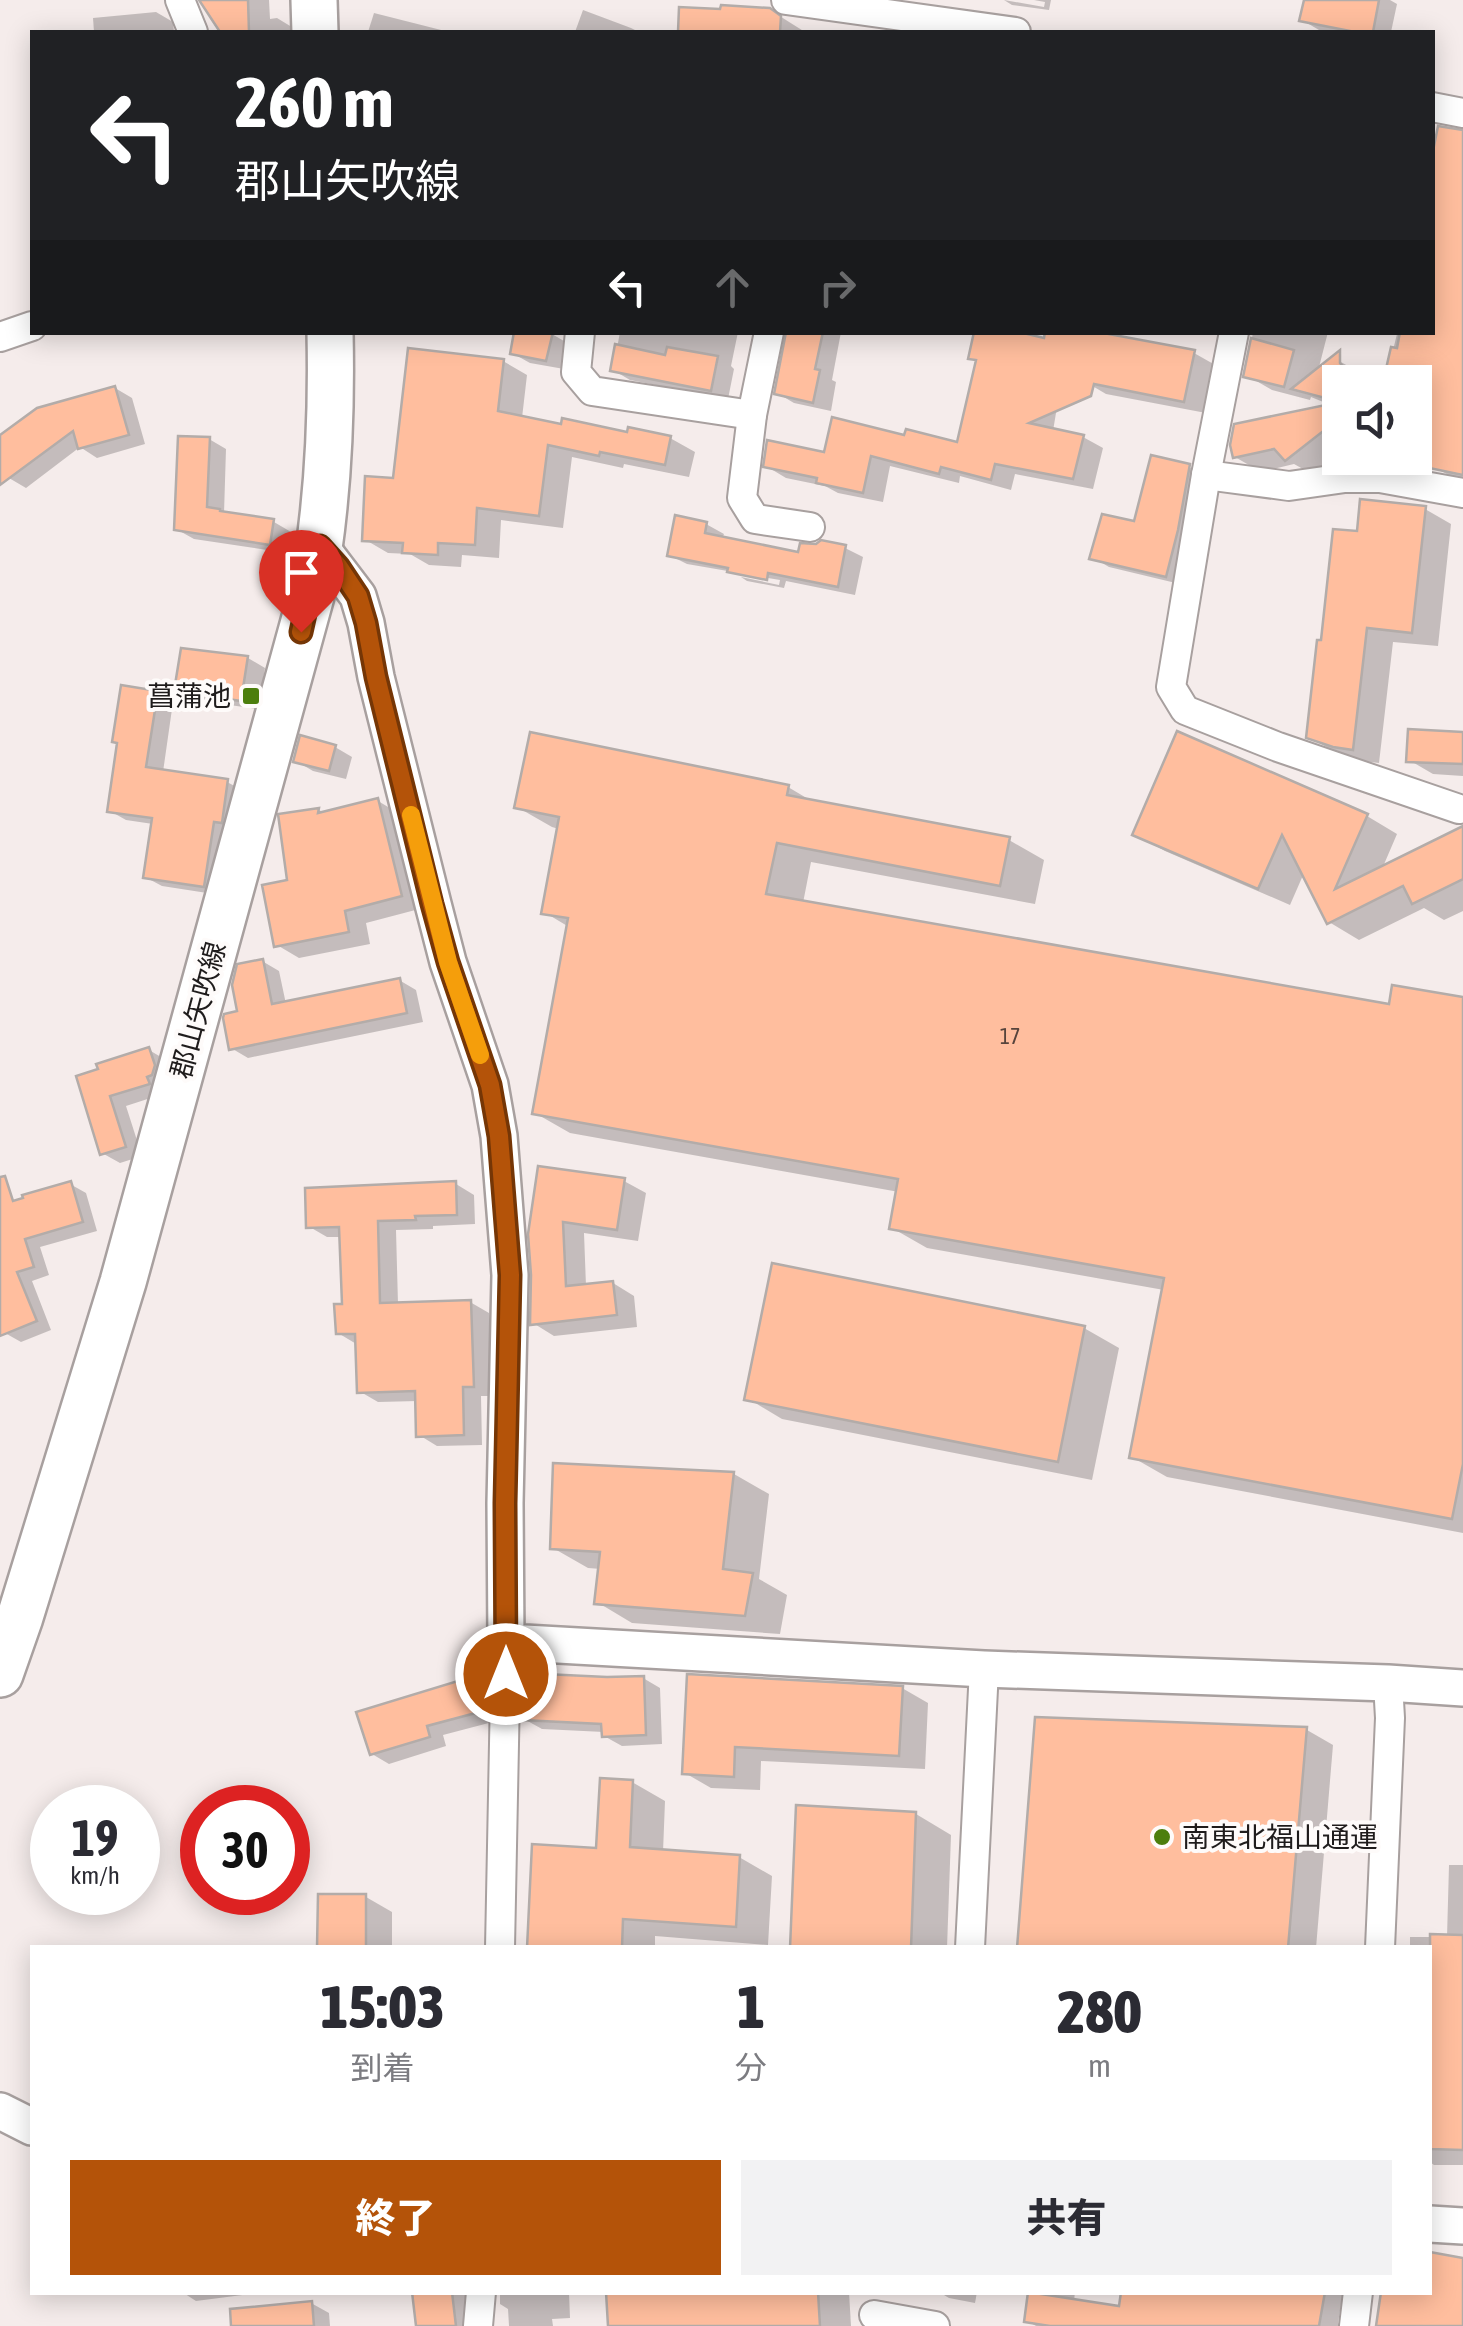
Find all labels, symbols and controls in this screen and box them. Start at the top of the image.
text: 260 m [235,62,394,142]
icon: left [70,70,200,200]
text: 郡山矢吹線 [235,155,460,207]
icon: left [600,260,655,315]
icon: ahead [705,260,760,315]
icon: right [810,260,865,315]
map controls [1322,365,1432,475]
button: sound [1322,365,1432,475]
pin [259,530,344,633]
icon: arrive [274,545,329,600]
place label: 菖蒲池 [147,680,231,712]
marker: 菖蒲池 [240,685,262,707]
street label: 郡山矢吹線 [164,938,232,1082]
house number: 17 [1000,1023,1020,1049]
position arrow [454,1622,558,1726]
speed limit sign: 30 [180,1785,310,1915]
text: 19 [71,1809,118,1867]
place label: 南東北福山通運 [1182,1821,1378,1853]
marker: 南東北福山通運 [1151,1826,1173,1848]
text: km/h [70,1861,120,1889]
text: 15:03 [320,1972,445,2041]
text: 1 [737,1972,765,2041]
text: 280 [1057,1977,1142,2046]
text: m [1088,2047,1111,2084]
text: 到着 [351,2049,415,2086]
text: 分 [735,2049,767,2086]
button: 終了 [70,2160,721,2275]
button: 共有 [741,2160,1392,2275]

